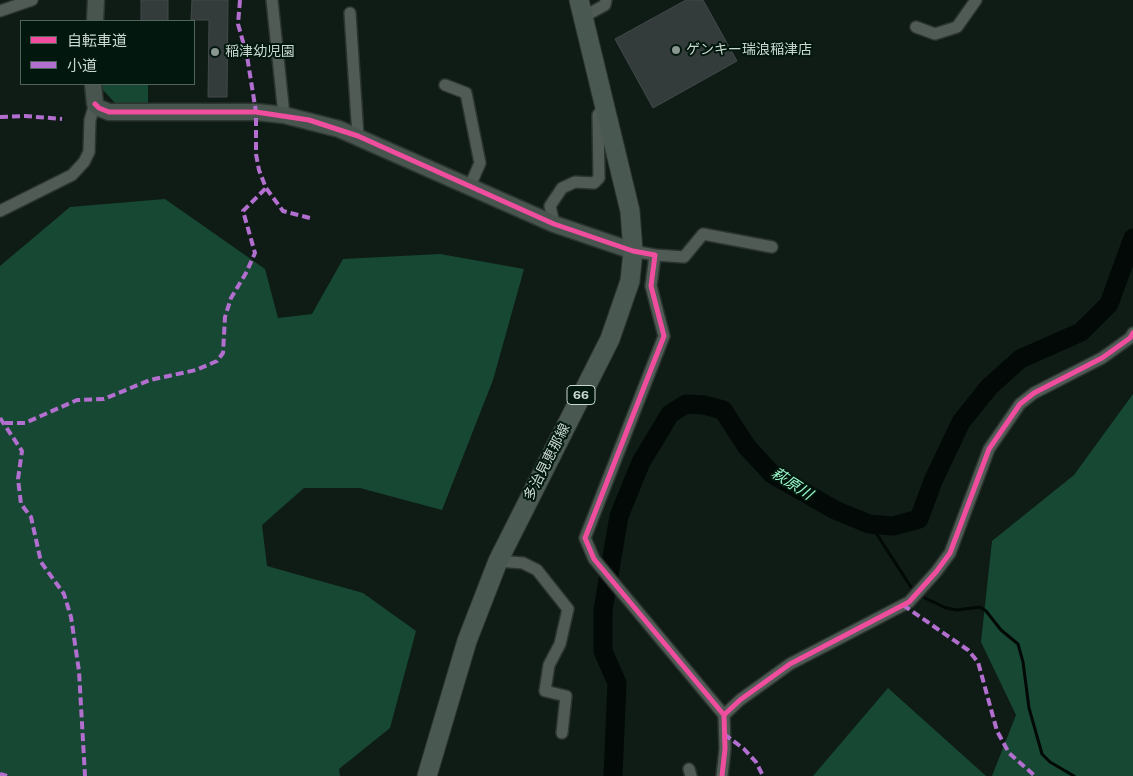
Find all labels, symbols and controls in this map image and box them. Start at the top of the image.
legend [20,20,195,85]
text: 自転車道 [67,32,127,49]
place label: ゲンキー瑞浪稲津店 [686,42,812,58]
place label: 稲津幼児園 [225,44,295,60]
marker: ゲンキー瑞浪稲津店 [670,44,682,56]
marker: 稲津幼児園 [209,46,221,58]
text: 小道 [67,57,97,74]
road number: 66 [567,386,595,404]
street label: 多治見恵那線 [520,421,574,503]
water label: 萩原川 [768,464,816,504]

